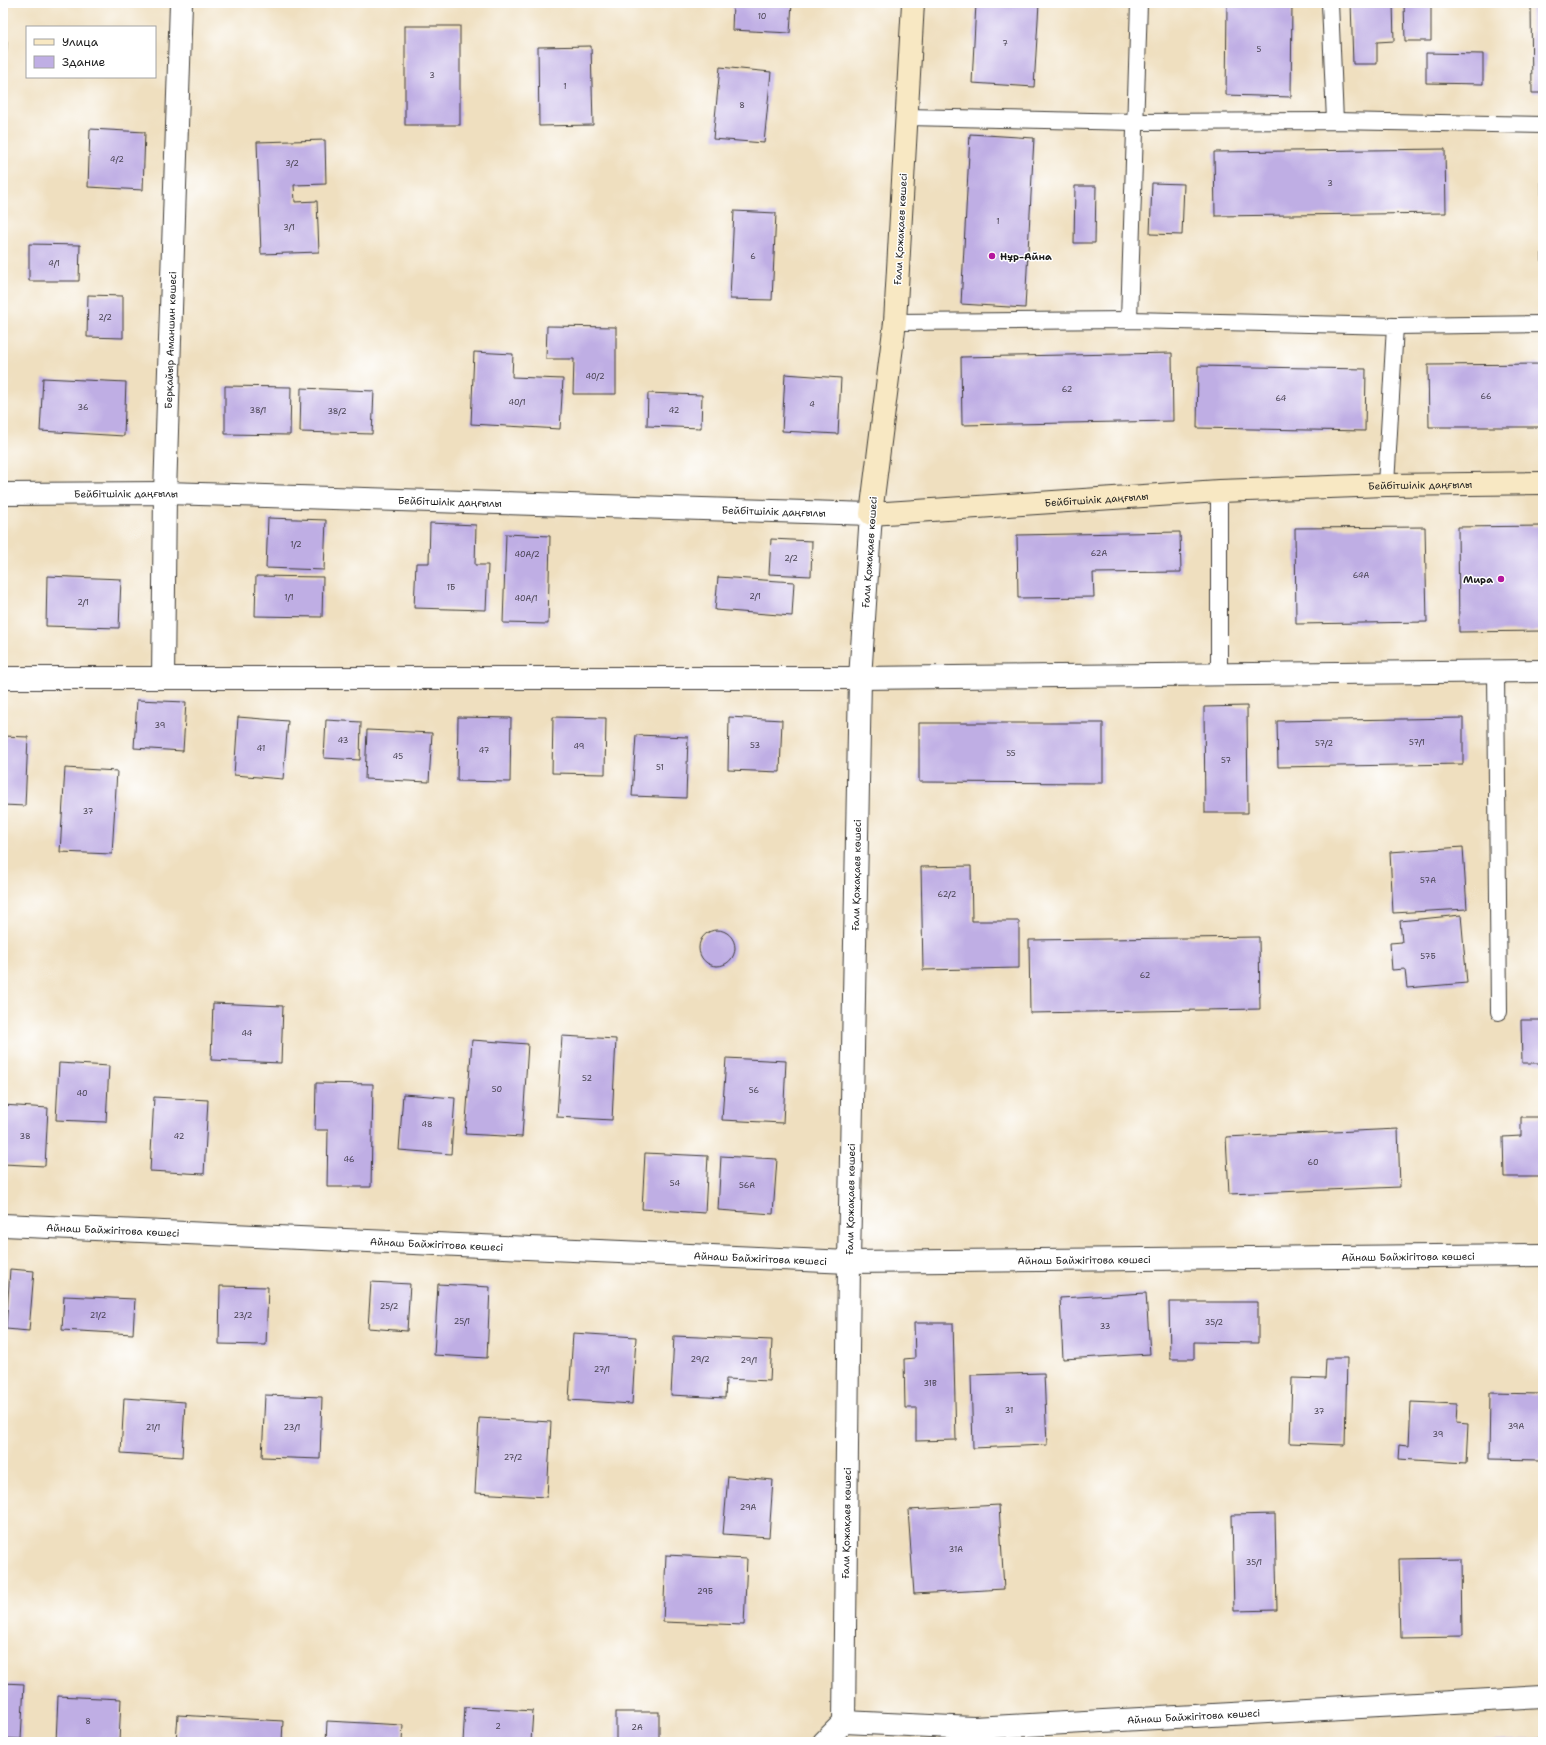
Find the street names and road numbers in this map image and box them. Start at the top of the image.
street label: Ғали Қожақаев көшесі [891,173,910,285]
street label: Берқайыр Аманшин көшесі [162,271,179,409]
street label: Бейбітшілік даңғылы [1368,478,1472,493]
street label: Бейбітшілік даңғылы [74,487,178,501]
street label: Бейбітшілік даңғылы [1044,490,1149,510]
street label: Бейбітшілік даңғылы [398,494,502,510]
street label: Ғали Қожақаев көшесі [859,496,880,608]
street label: Бейбітшілік даңғылы [721,504,826,520]
street label: Ғали Қожақаев көшесі [849,819,864,931]
street label: Ғали Қожақаев көшесі [843,1143,858,1255]
street label: Айнаш Байжігітова көшесі [46,1221,180,1240]
street label: Айнаш Байжігітова көшесі [370,1235,504,1254]
street label: Айнаш Байжігітова көшесі [693,1249,827,1268]
street label: Айнаш Байжігітова көшесі [1341,1250,1475,1264]
street label: Айнаш Байжігітова көшесі [1017,1253,1151,1267]
street label: Ғали Қожақаев көшесі [839,1467,854,1579]
street label: Айнаш Байжігітова көшесі [1127,1706,1261,1727]

